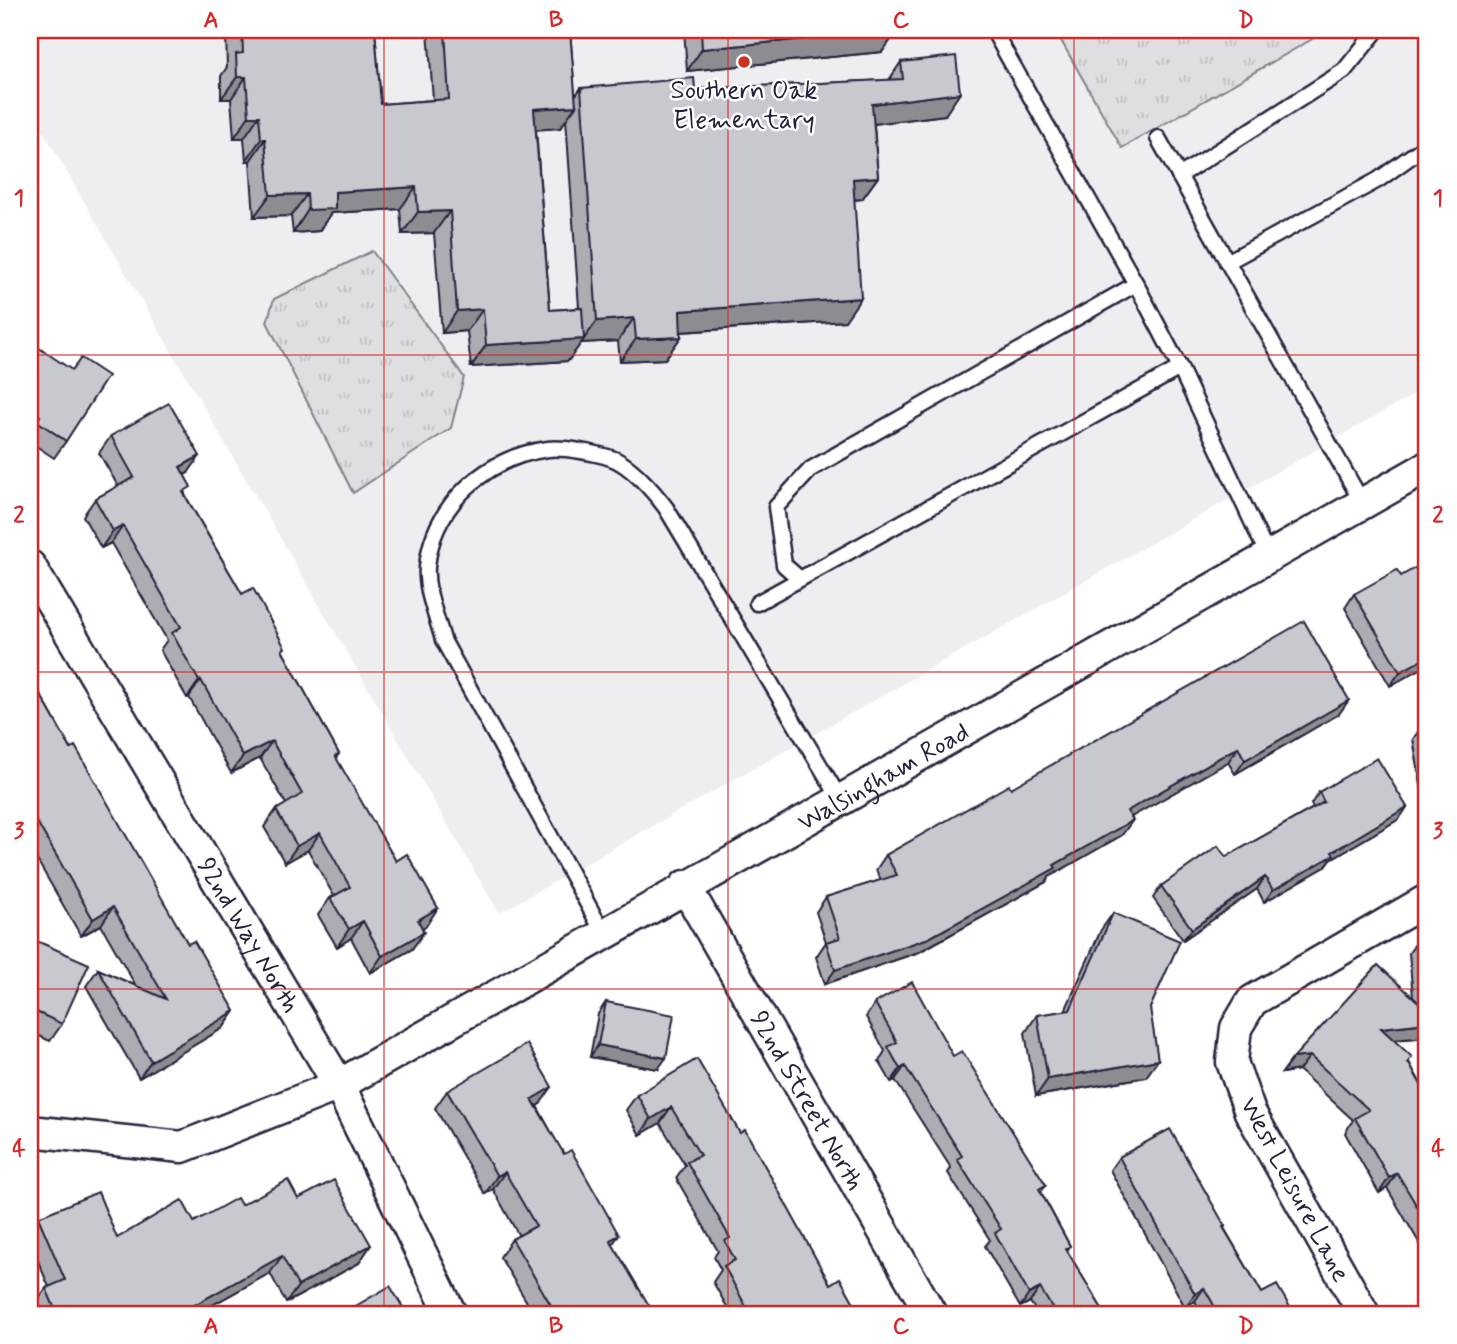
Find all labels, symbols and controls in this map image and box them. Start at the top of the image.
text: A [203,6,219,36]
text: B [549,6,564,36]
text: C [893,6,910,36]
text: D [1238,6,1254,36]
marker: Southern Oak Elementary [736,54,752,70]
place label: Southern Oak Elementary [671,74,817,138]
text: 1 [14,184,24,214]
text: 1 [1433,184,1443,214]
text: 2 [13,501,25,531]
text: 2 [1432,501,1444,531]
street label: Walsingham Road [792,716,976,840]
text: 3 [14,817,25,847]
text: 3 [1433,817,1444,847]
street label: 92nd Way North [188,852,307,1019]
street label: 92nd Street North [741,1005,871,1197]
street label: West Leisure Lane [1231,1092,1357,1288]
text: 4 [12,1134,26,1164]
text: 4 [1431,1134,1445,1164]
text: A [203,1312,219,1342]
text: B [549,1312,564,1342]
text: C [893,1312,910,1342]
text: D [1238,1312,1254,1342]

